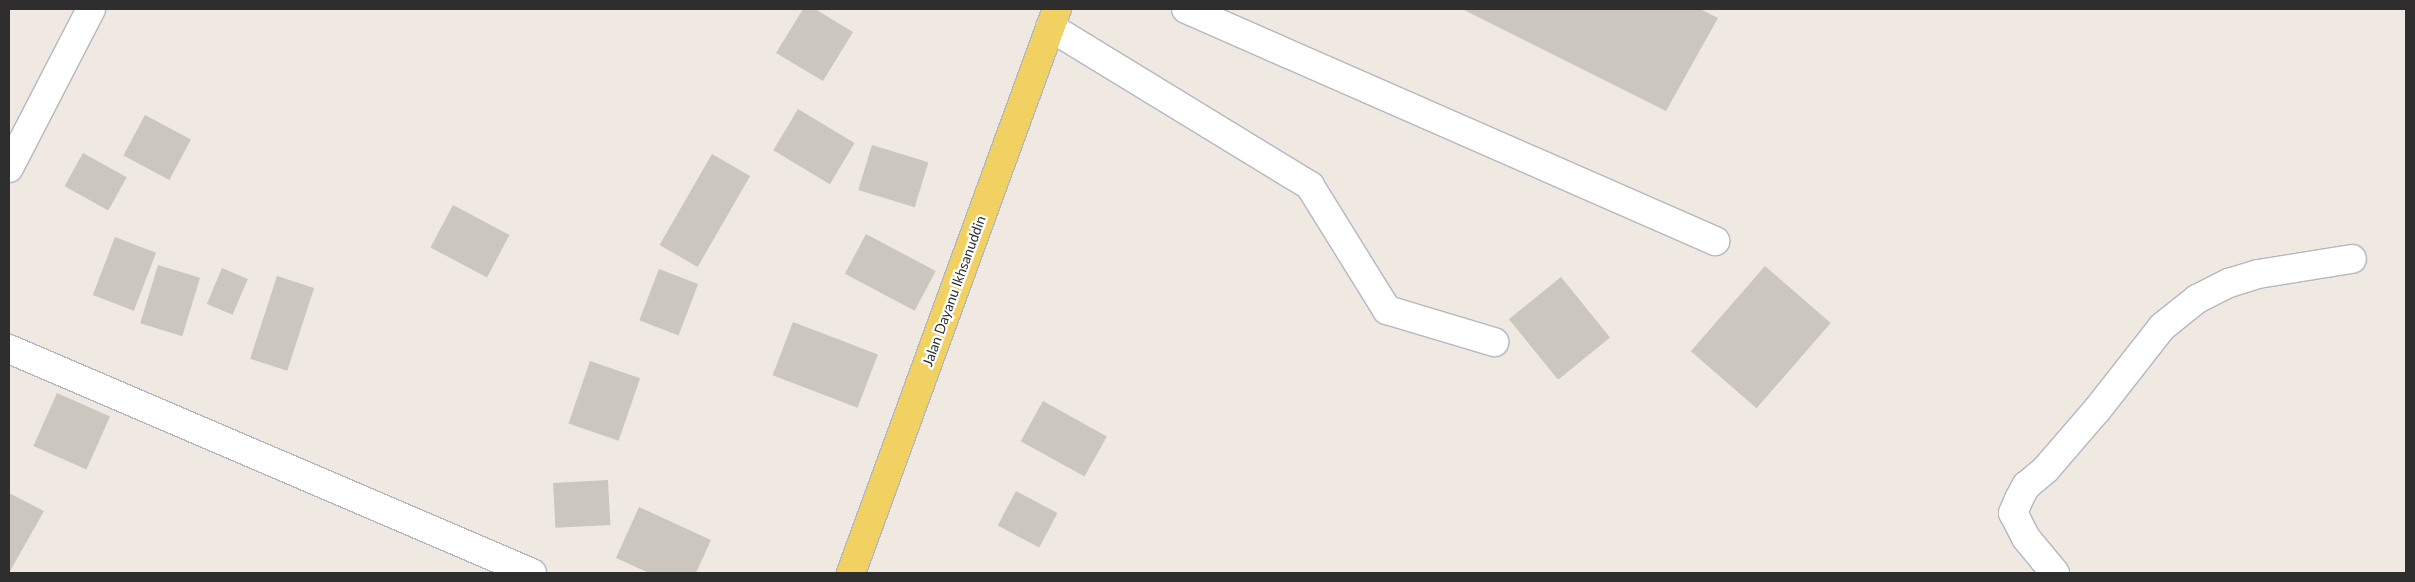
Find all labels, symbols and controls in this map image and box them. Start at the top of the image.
street label: Jalan Dayanu Ikhsanuddin [919,213,989,369]

